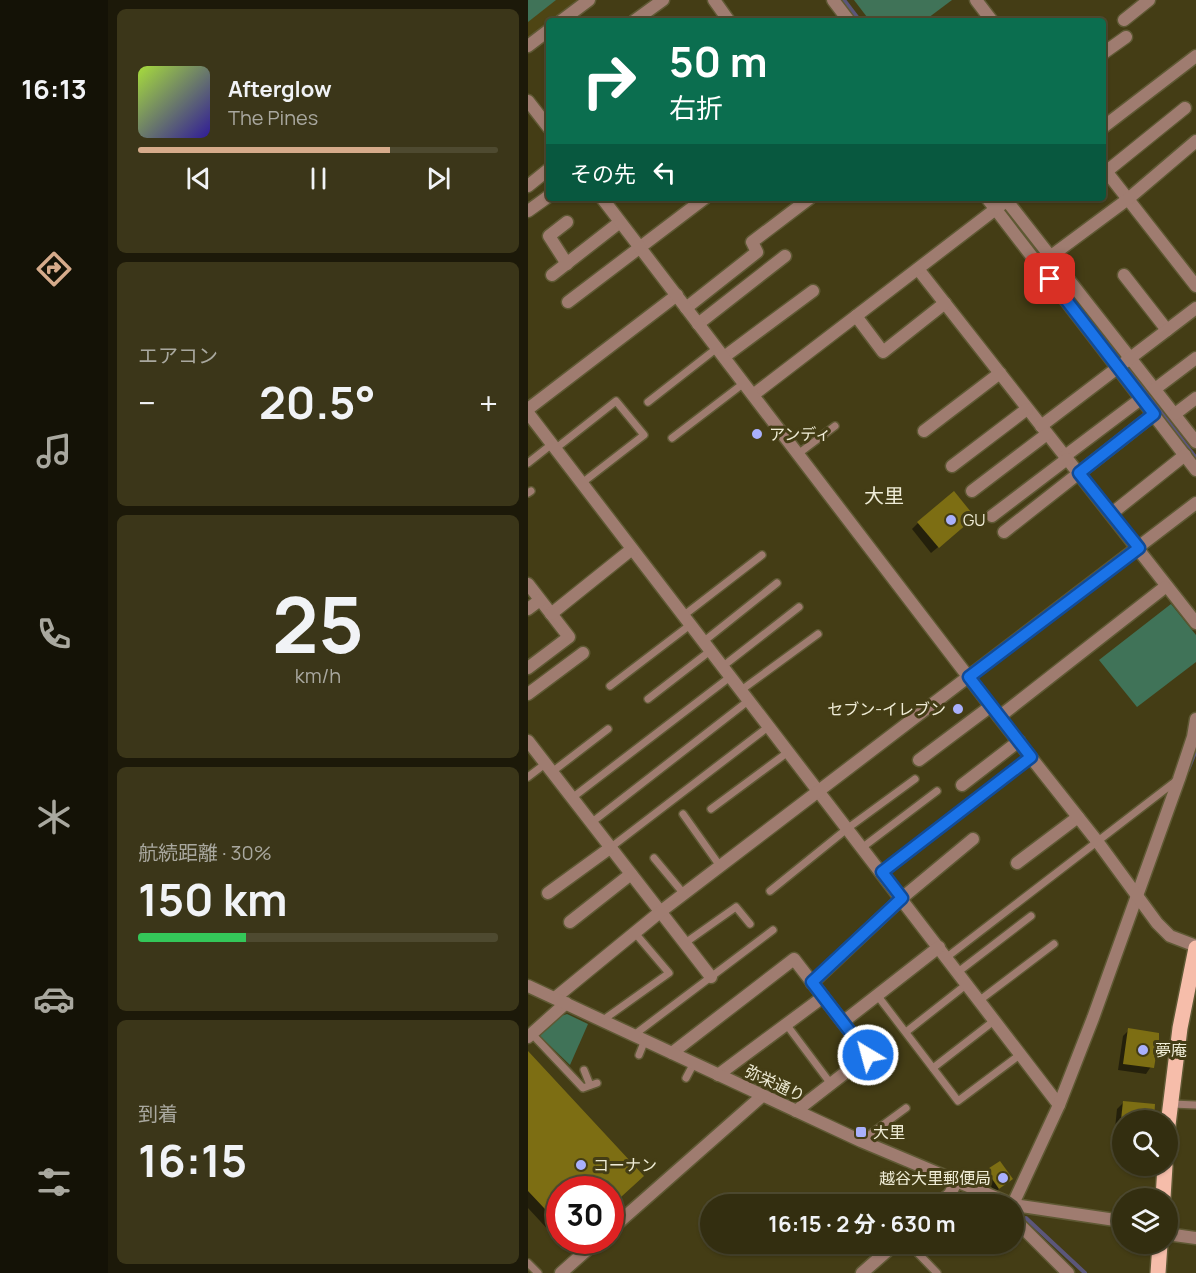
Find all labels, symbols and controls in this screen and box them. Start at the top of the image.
text: 50 m [669,32,767,90]
icon: right [570,42,648,120]
text: 16:13 [21,70,87,107]
text: Afterglow [228,74,332,104]
text: 右折 [669,89,723,126]
text: The Pines [228,104,318,131]
icon: left [648,156,681,189]
text: その先 [570,159,636,189]
icon: previous [182,162,215,195]
icon: pause [302,162,335,195]
icon: next [422,162,455,195]
icon: directions [33,248,75,290]
pin [1024,253,1075,304]
icon: arrive [1033,262,1066,295]
text: エアコン [138,342,218,369]
text: 20.5° [259,371,376,433]
text: − [138,380,156,425]
text: + [479,380,498,425]
place label: アンディ [769,423,831,445]
marker: アンディ [750,427,764,441]
icon: music [33,430,75,472]
district label: 大里 [864,482,904,509]
place label: GU [963,509,986,531]
marker: GU [944,513,958,527]
text: 25 [272,570,364,676]
icon: phone [33,613,75,655]
text: km/h [295,662,341,689]
place label: セブン-イレブン [827,698,946,720]
marker: セブン-イレブン [951,702,965,716]
icon: climate [33,796,75,838]
text: 航続距離 · 30% [138,839,272,866]
text: 150 km [138,868,287,930]
icon: car [33,978,75,1020]
position arrow [836,1023,900,1087]
place label: 夢庵 [1155,1039,1187,1061]
marker: 夢庵 [1136,1043,1150,1057]
street label: 弥栄通り [741,1060,809,1106]
text: 到着 [138,1100,178,1127]
map controls [1112,1110,1178,1254]
button: search [1112,1110,1178,1176]
place label: 大里 [873,1121,905,1143]
marker: 大里 [854,1125,868,1139]
text: 16:15 [138,1129,247,1191]
place label: コーナン [593,1154,657,1176]
marker: コーナン [574,1158,588,1172]
icon: filters [33,1161,75,1203]
place label: 越谷大里郵便局 [879,1167,991,1189]
marker: 越谷大里郵便局 [996,1171,1010,1185]
speed limit sign: 30 [546,1176,624,1254]
button: layers [1112,1188,1178,1254]
text: 16:15 · 2 分 · 630 m [768,1209,956,1239]

